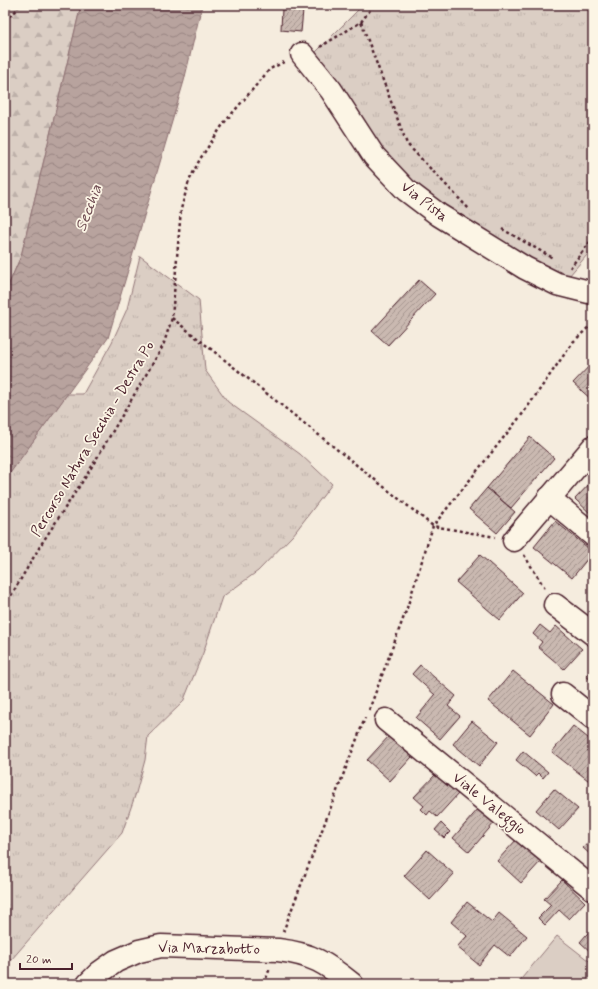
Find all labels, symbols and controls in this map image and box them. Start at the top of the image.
street label: Via Pista [396,177,452,227]
water label: Secchia [71,181,108,234]
street label: Percorso Natura Secchia - Destra Po [27,337,159,541]
street label: Viale Valeggio [447,768,530,841]
street label: Via Marzabotto [158,938,260,960]
scale bar [20,945,72,971]
text: 20 m [26,952,52,968]

